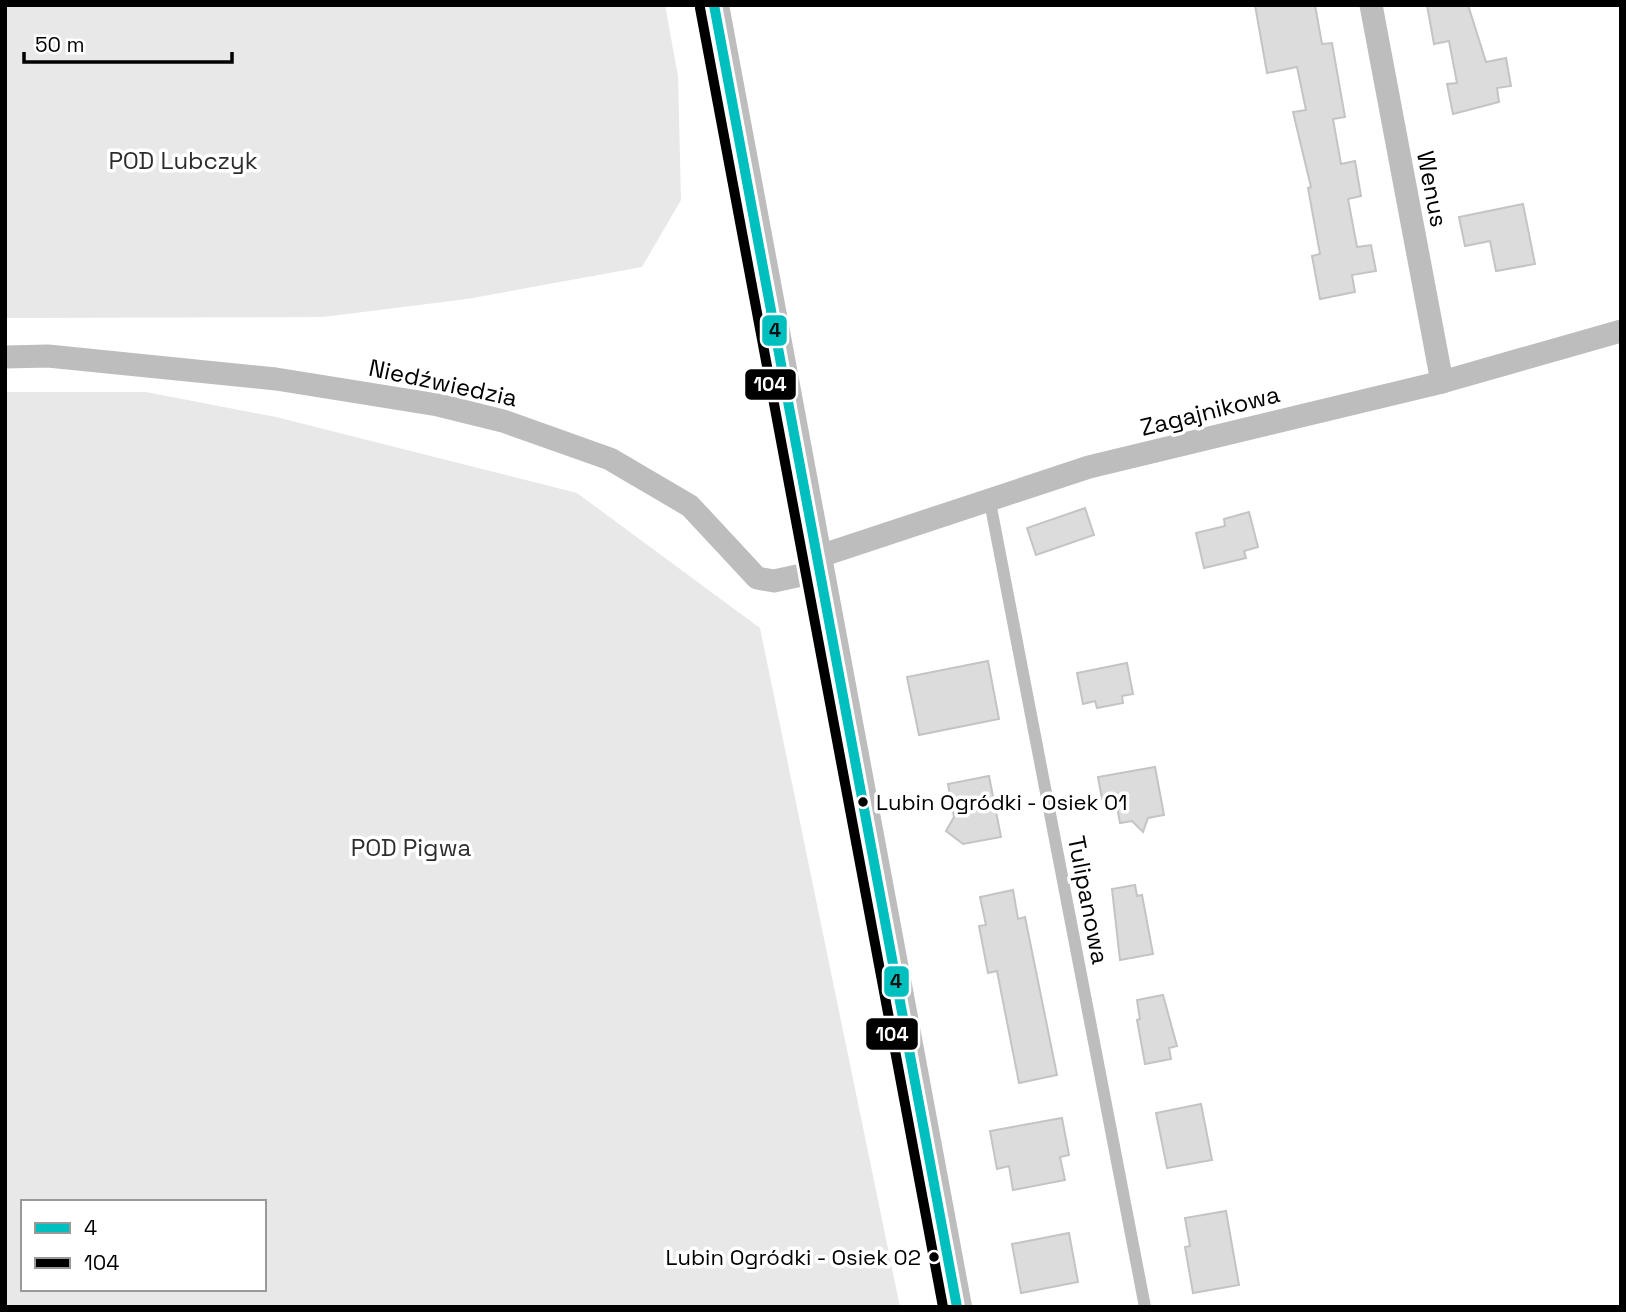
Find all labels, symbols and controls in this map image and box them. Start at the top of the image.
scale bar [24,21,233,65]
text: 50 m [35,31,85,58]
park label: POD Lubczyk [108,145,258,176]
street label: Wenus [1410,148,1455,230]
line badge: 4 [761,314,788,347]
text: 4 [769,318,781,343]
street label: Niedźwiedzia [366,352,520,413]
line badge: 104 [744,368,797,401]
text: 104 [754,372,786,397]
street label: Zagajnikowa [1137,378,1283,443]
place label: Lubin Ogródki - Osiek 01 [876,788,1127,816]
marker: Lubin Ogródki - Osiek 01 [856,795,870,809]
park label: POD Pigwa [351,832,471,863]
street label: Tulipanowa [1061,833,1116,967]
line badge: 4 [883,965,910,998]
text: 4 [890,969,902,994]
line badge: 104 [865,1017,919,1051]
text: 104 [876,1022,908,1047]
legend [21,1200,266,1291]
text: 4 [84,1214,97,1241]
place label: Lubin Ogródki - Osiek 02 [666,1243,921,1271]
text: 104 [84,1249,119,1276]
marker: Lubin Ogródki - Osiek 02 [927,1250,941,1264]

